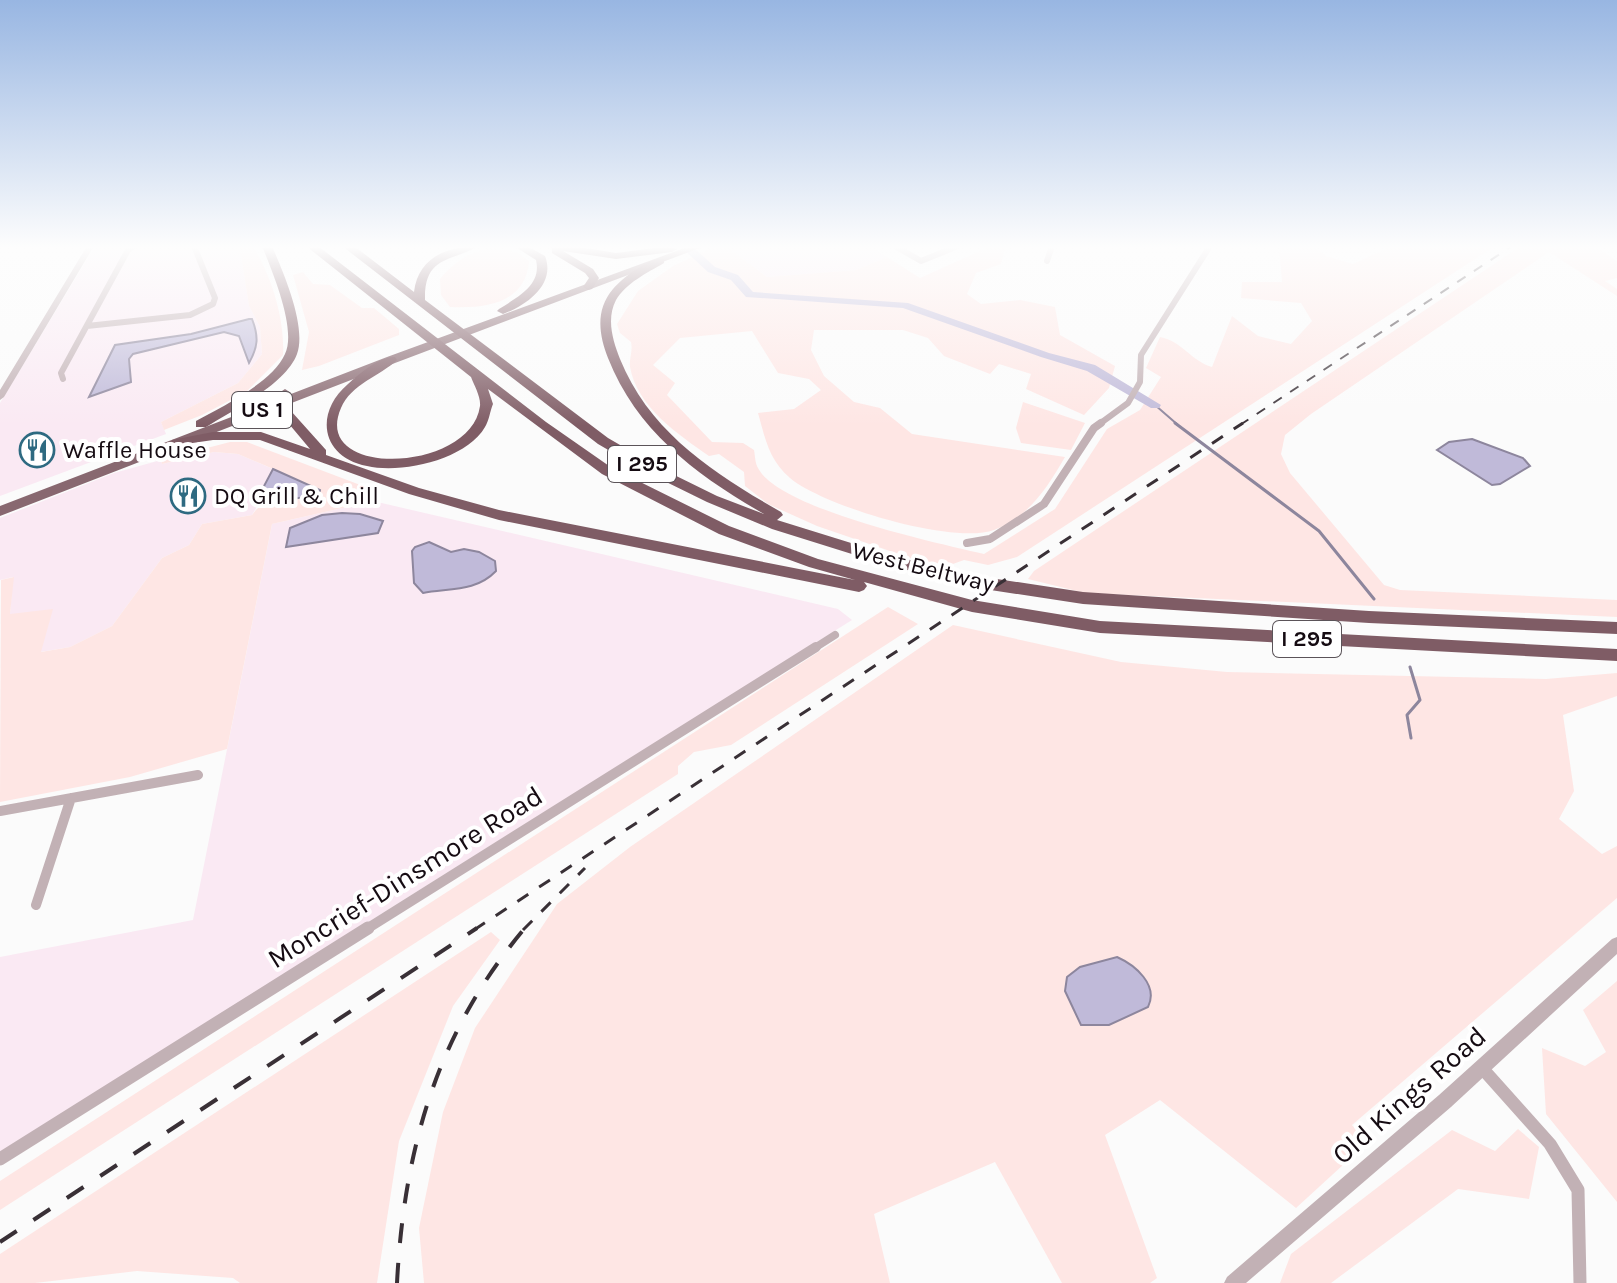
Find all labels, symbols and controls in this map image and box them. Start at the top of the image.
road number: US 1 [232,392,292,428]
restaurant icon: Waffle House [18,431,56,469]
place label: Waffle House [63,436,207,464]
road number: I 295 [608,446,676,482]
restaurant icon: DQ Grill & Chill [169,477,207,515]
place label: DQ Grill & Chill [214,482,379,510]
street label: West Beltway [849,536,997,598]
road number: I 295 [1273,621,1341,657]
street label: Moncrief-Dinsmore Road [261,779,549,975]
street label: Old Kings Road [1325,1019,1493,1171]

